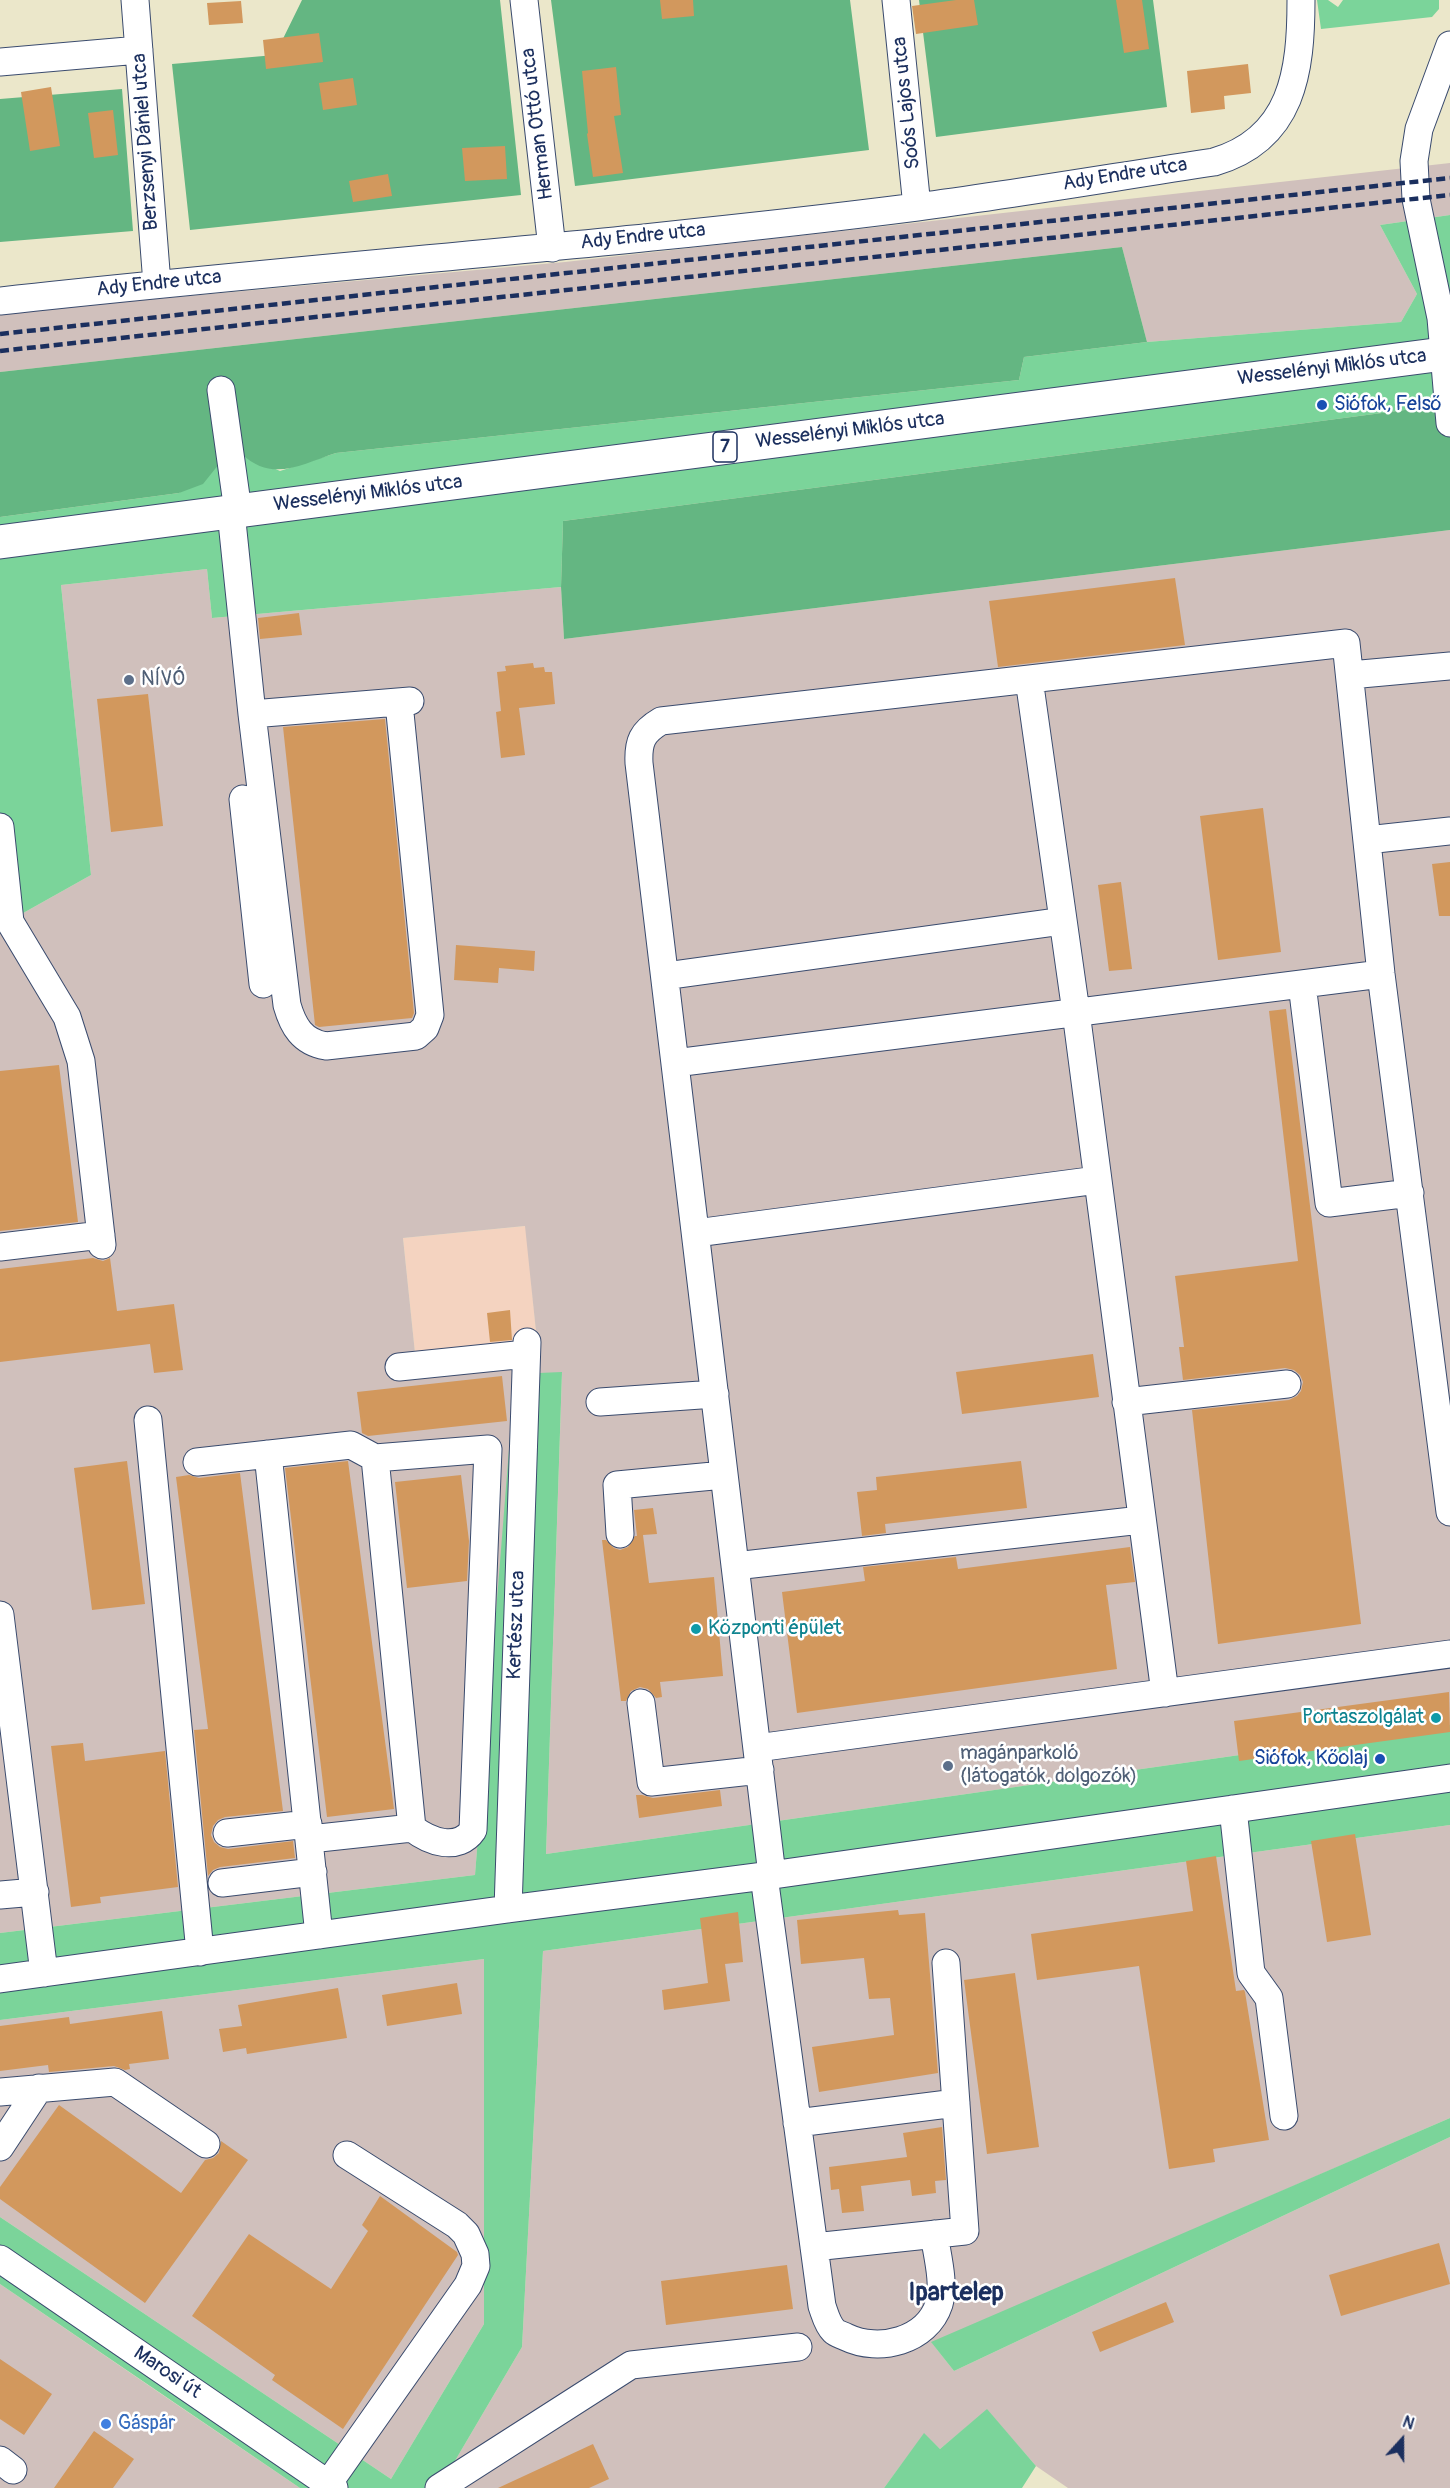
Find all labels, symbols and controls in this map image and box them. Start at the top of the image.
street label: Soós Lajos utca [888,35,926,171]
street label: Herman Ottó utca [517,47,559,201]
street label: Berzsenyi Dániel utca [128,52,164,232]
street label: Ady Endre utca [1061,153,1189,197]
street label: Ady Endre utca [579,218,707,256]
street label: Ady Endre utca [95,265,223,303]
street label: Wesselényi Miklós utca [1236,344,1428,392]
place label: Siófok, Felső [1334,393,1442,417]
marker: Siófok, Felső [1315,398,1329,412]
street label: Wesselényi Miklós utca [754,407,946,455]
road number: 7 [713,432,737,462]
street label: Wesselényi Miklós utca [272,470,464,518]
place label: NÍVÓ [141,668,186,692]
marker: NÍVÓ [122,673,136,687]
street label: Kertész utca [503,1570,531,1680]
place label: Központi épület [708,1617,842,1641]
marker: Központi épület [689,1622,703,1636]
place label: Portaszolgálat [1302,1706,1424,1730]
marker: Portaszolgálat [1429,1711,1443,1725]
place label: magánparkoló (látogatók, dolgozók) [960,1742,1137,1789]
place label: Siófok, Kőolaj [1254,1747,1368,1771]
marker: Siófok, Kőolaj [1373,1752,1387,1766]
marker: magánparkoló (látogatók, dolgozók) [941,1759,955,1773]
district label: Ipartelep [908,2277,1004,2309]
street label: Marosi út [129,2342,205,2404]
north arrow [1372,2410,1432,2470]
place label: Gáspár [118,2412,175,2436]
text: N [1400,2412,1417,2434]
marker: Gáspár [99,2417,113,2431]

